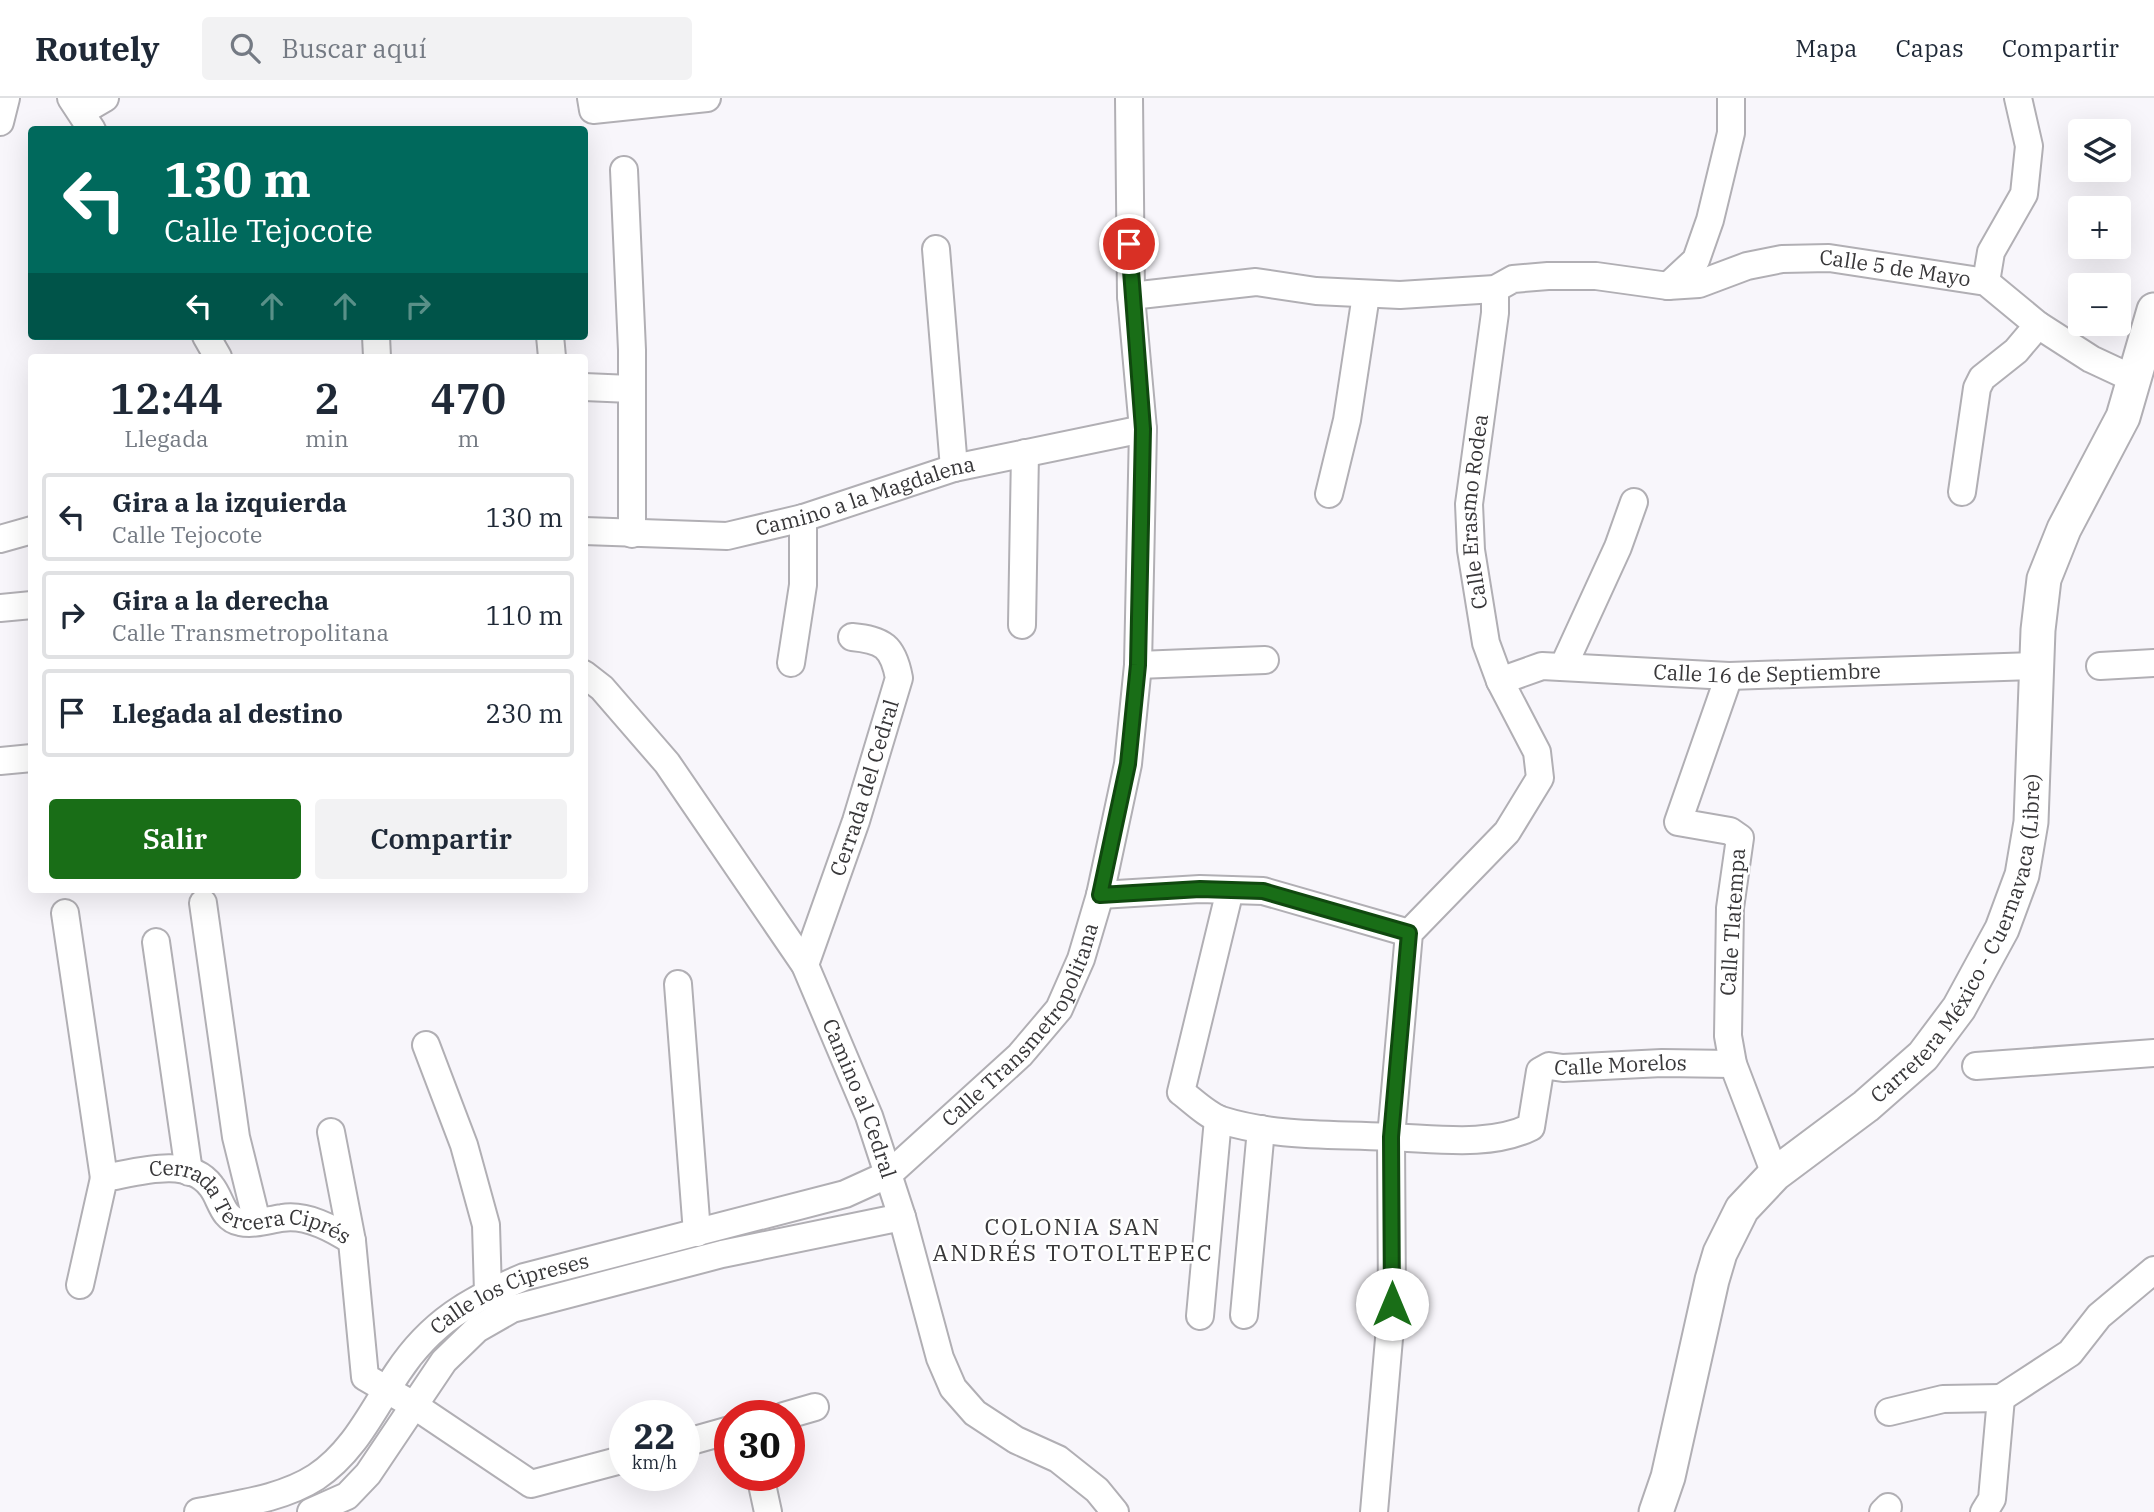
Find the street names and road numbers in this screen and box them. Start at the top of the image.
street label: Calle 5 de Mayo [1819,243,1973,292]
street label: Calle Erasmo Rodea [1453,412,1494,611]
street label: Camino a la Magdalena [752,449,977,542]
street label: Calle 16 de Septiembre [1653,656,1881,689]
street label: Cerrada del Cedral [823,696,905,880]
street label: Carretera México - Cuernavaca (Libre) [1864,773,2046,1109]
street label: Calle Tlatempa [1713,847,1751,997]
street label: Calle Transmetropolitana [935,919,1104,1133]
street label: Camino al Cedral [816,1014,903,1182]
street label: Calle Morelos [1552,1048,1687,1082]
street label: Cerrada Tercera Ciprés [148,1153,356,1250]
street label: Calle los Cipreses [423,1246,592,1340]

